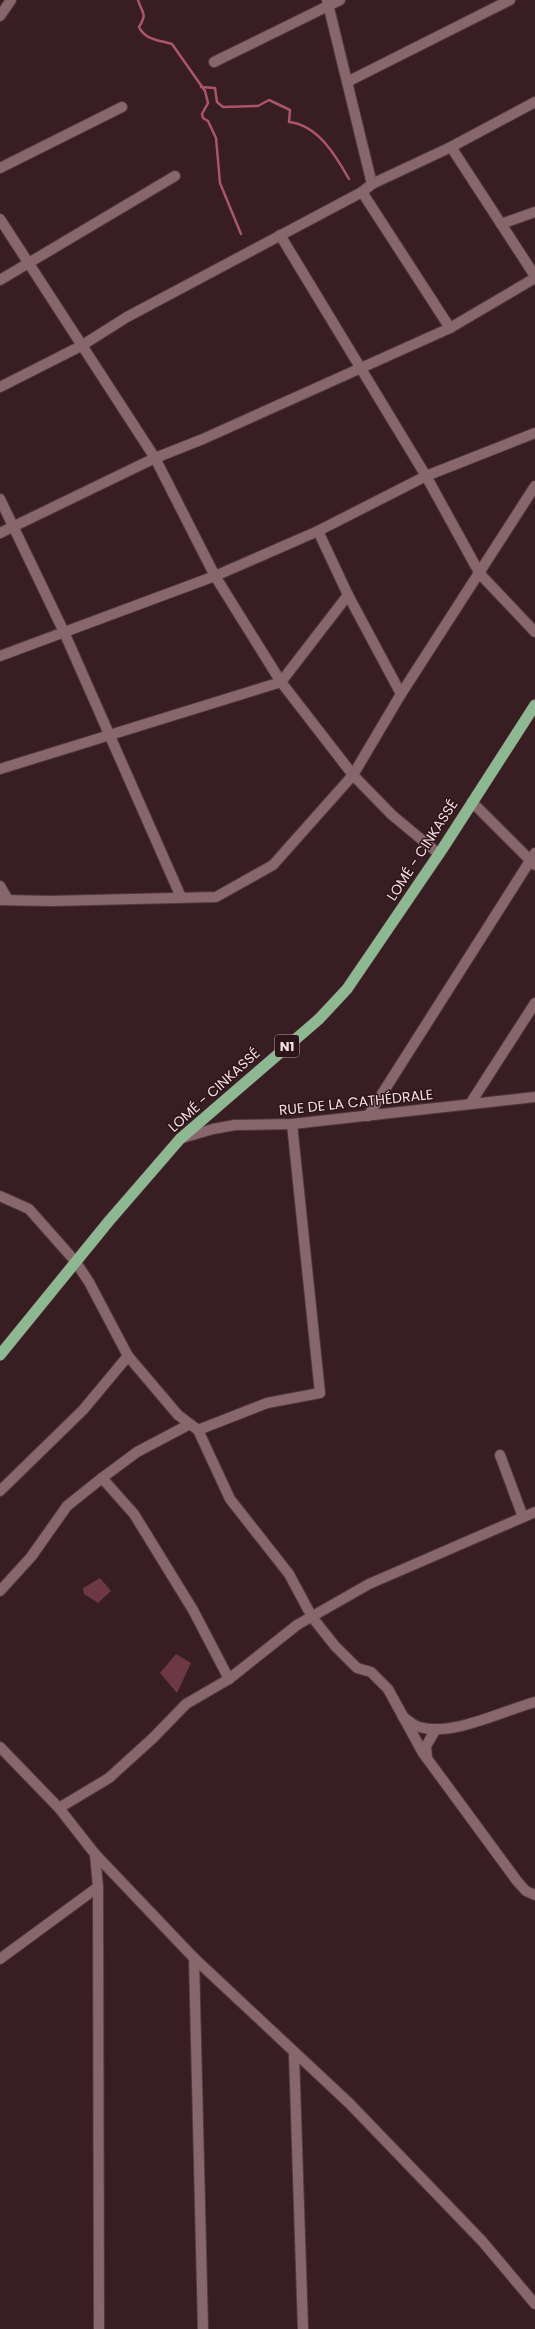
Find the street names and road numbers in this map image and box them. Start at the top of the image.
street label: LOMÉ - CINKASSÉ [382,795,462,905]
road number: N1 [275,1035,299,1057]
street label: LOMÉ - CINKASSÉ [164,1043,264,1137]
street label: RUE DE LA CATHÉDRALE [278,1084,434,1120]

